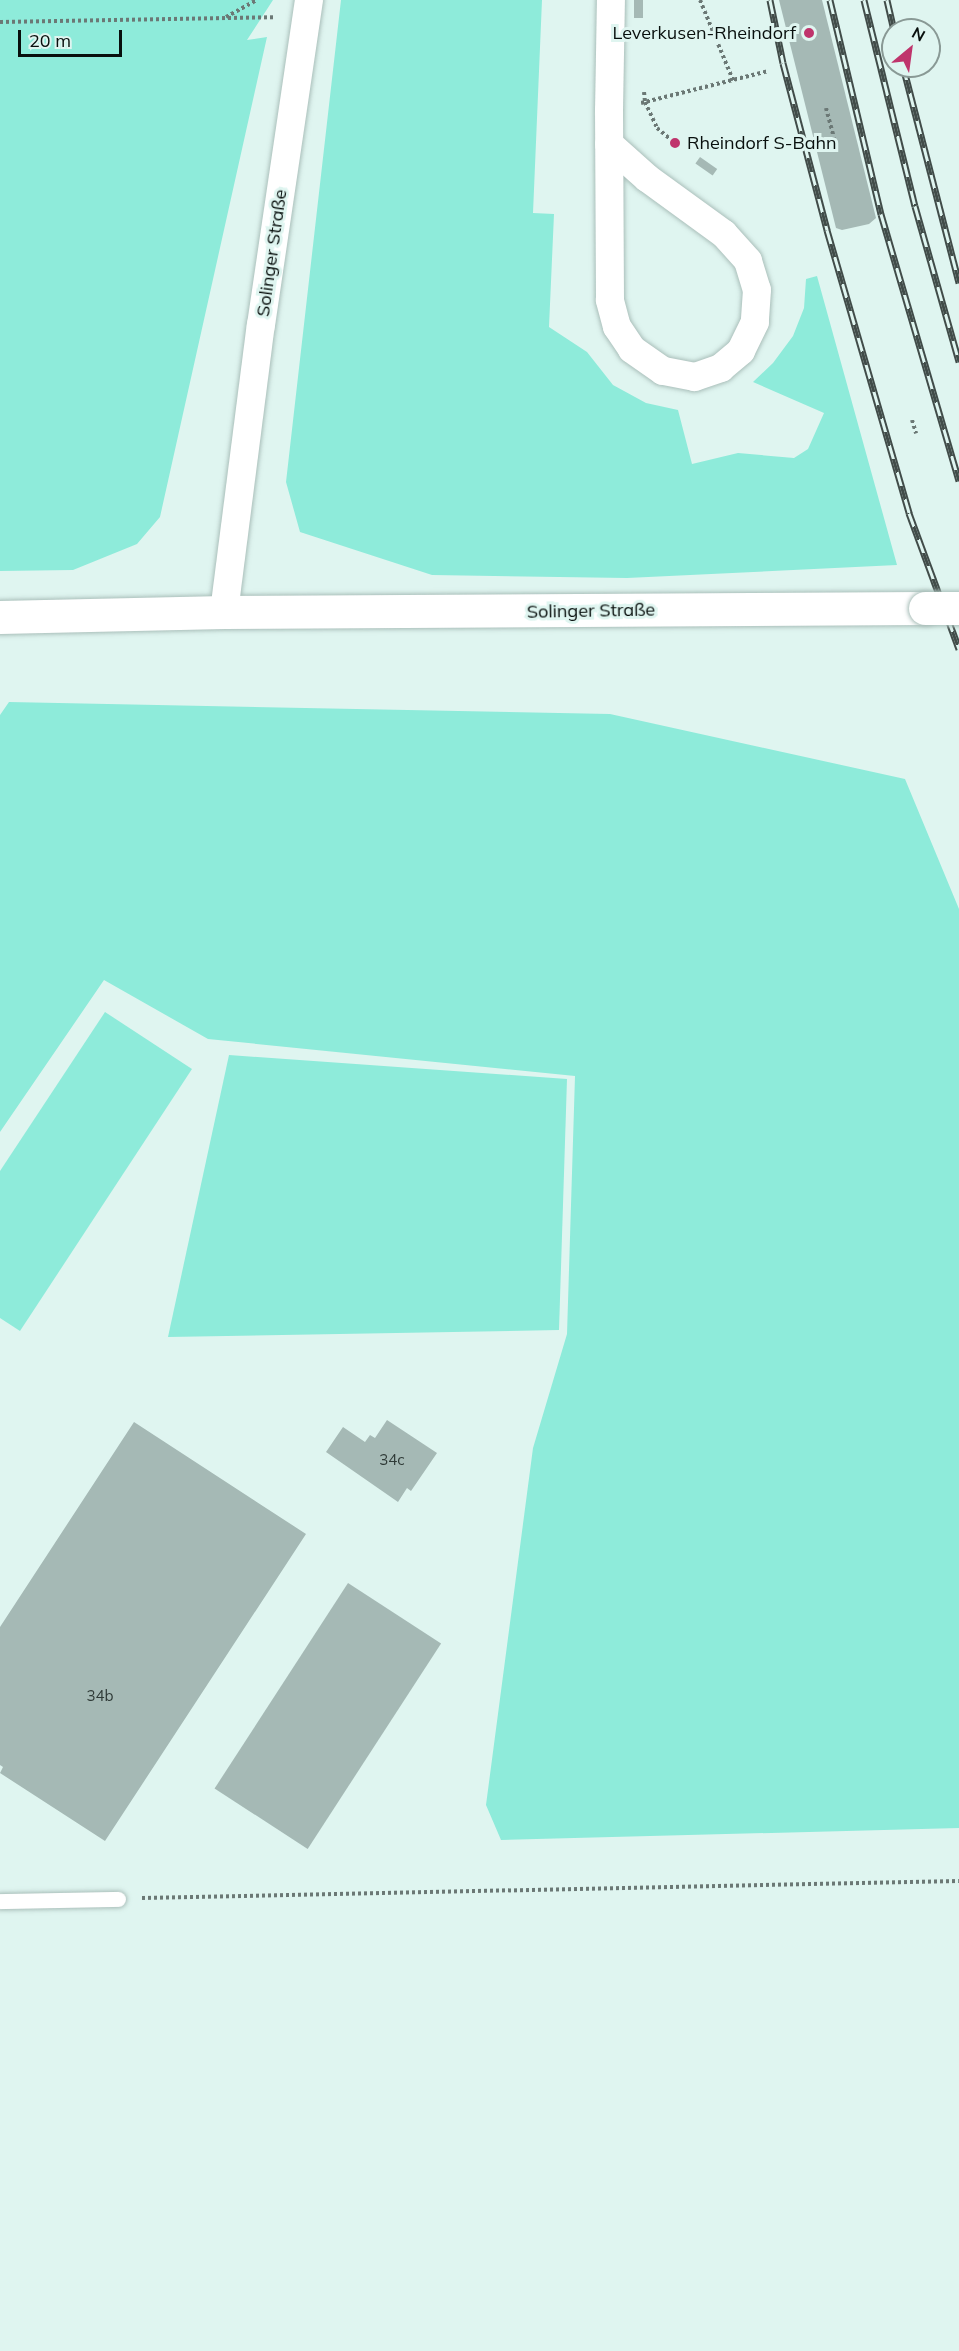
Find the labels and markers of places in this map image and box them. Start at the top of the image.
place label: Leverkusen-Rheindorf [612,22,796,44]
marker: Leverkusen-Rheindorf [800,24,818,42]
place label: Rheindorf S-Bahn [687,132,837,154]
marker: Rheindorf S-Bahn [668,136,682,150]

